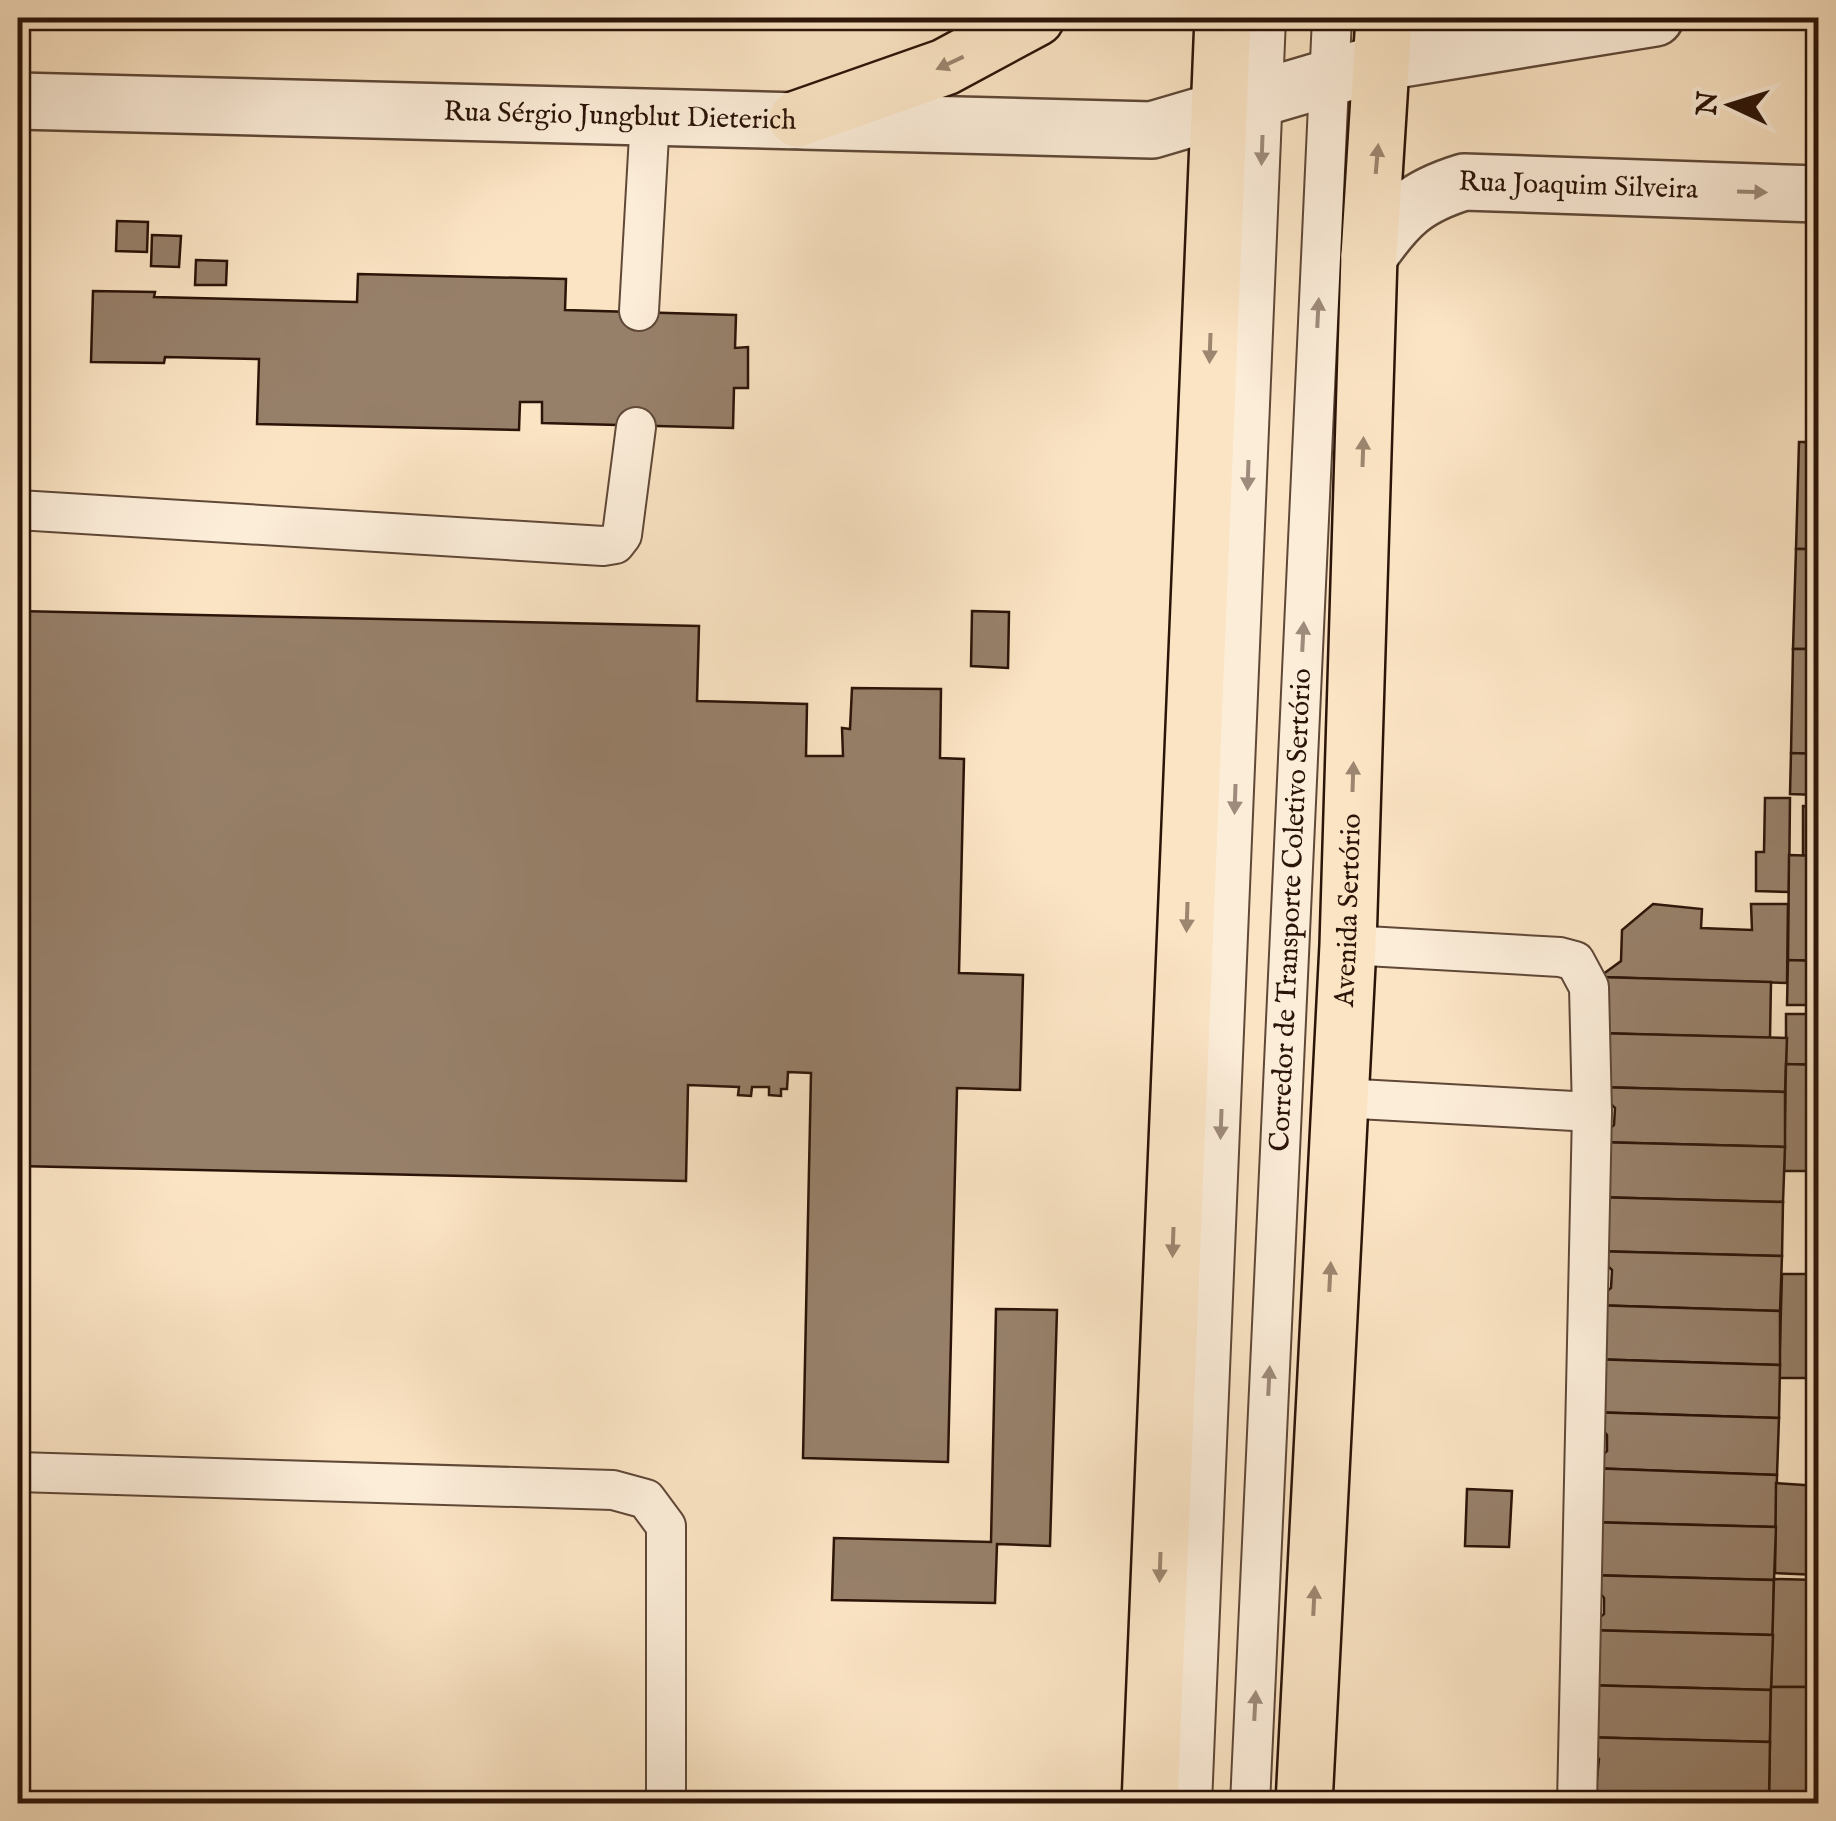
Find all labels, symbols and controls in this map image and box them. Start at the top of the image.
one-way arrow [935,55,964,72]
north arrow [1681,55,1781,155]
text: N [1690,90,1727,118]
street label: Rua Sérgio Jungblut Dieterich [443,94,797,138]
one-way arrow [1254,134,1270,166]
one-way arrow [1369,142,1385,174]
street label: Rua Joaquim Silveira [1458,164,1700,207]
one-way arrow [1736,184,1768,200]
one-way arrow [1310,296,1326,328]
one-way arrow [1202,332,1218,364]
one-way arrow [1356,436,1372,468]
one-way arrow [1240,459,1256,491]
one-way arrow [1296,621,1312,653]
street label: Corredor de Transporte Coletivo Sertório [1262,667,1320,1152]
one-way arrow [1345,761,1361,793]
one-way arrow [1226,784,1242,816]
street label: Avenida Sertório [1327,813,1370,1009]
one-way arrow [1178,902,1194,934]
one-way arrow [1213,1109,1229,1141]
one-way arrow [1165,1226,1181,1258]
one-way arrow [1322,1260,1338,1292]
one-way arrow [1262,1365,1278,1397]
one-way arrow [1151,1551,1167,1583]
one-way arrow [1306,1585,1322,1617]
one-way arrow [1247,1690,1263,1722]

